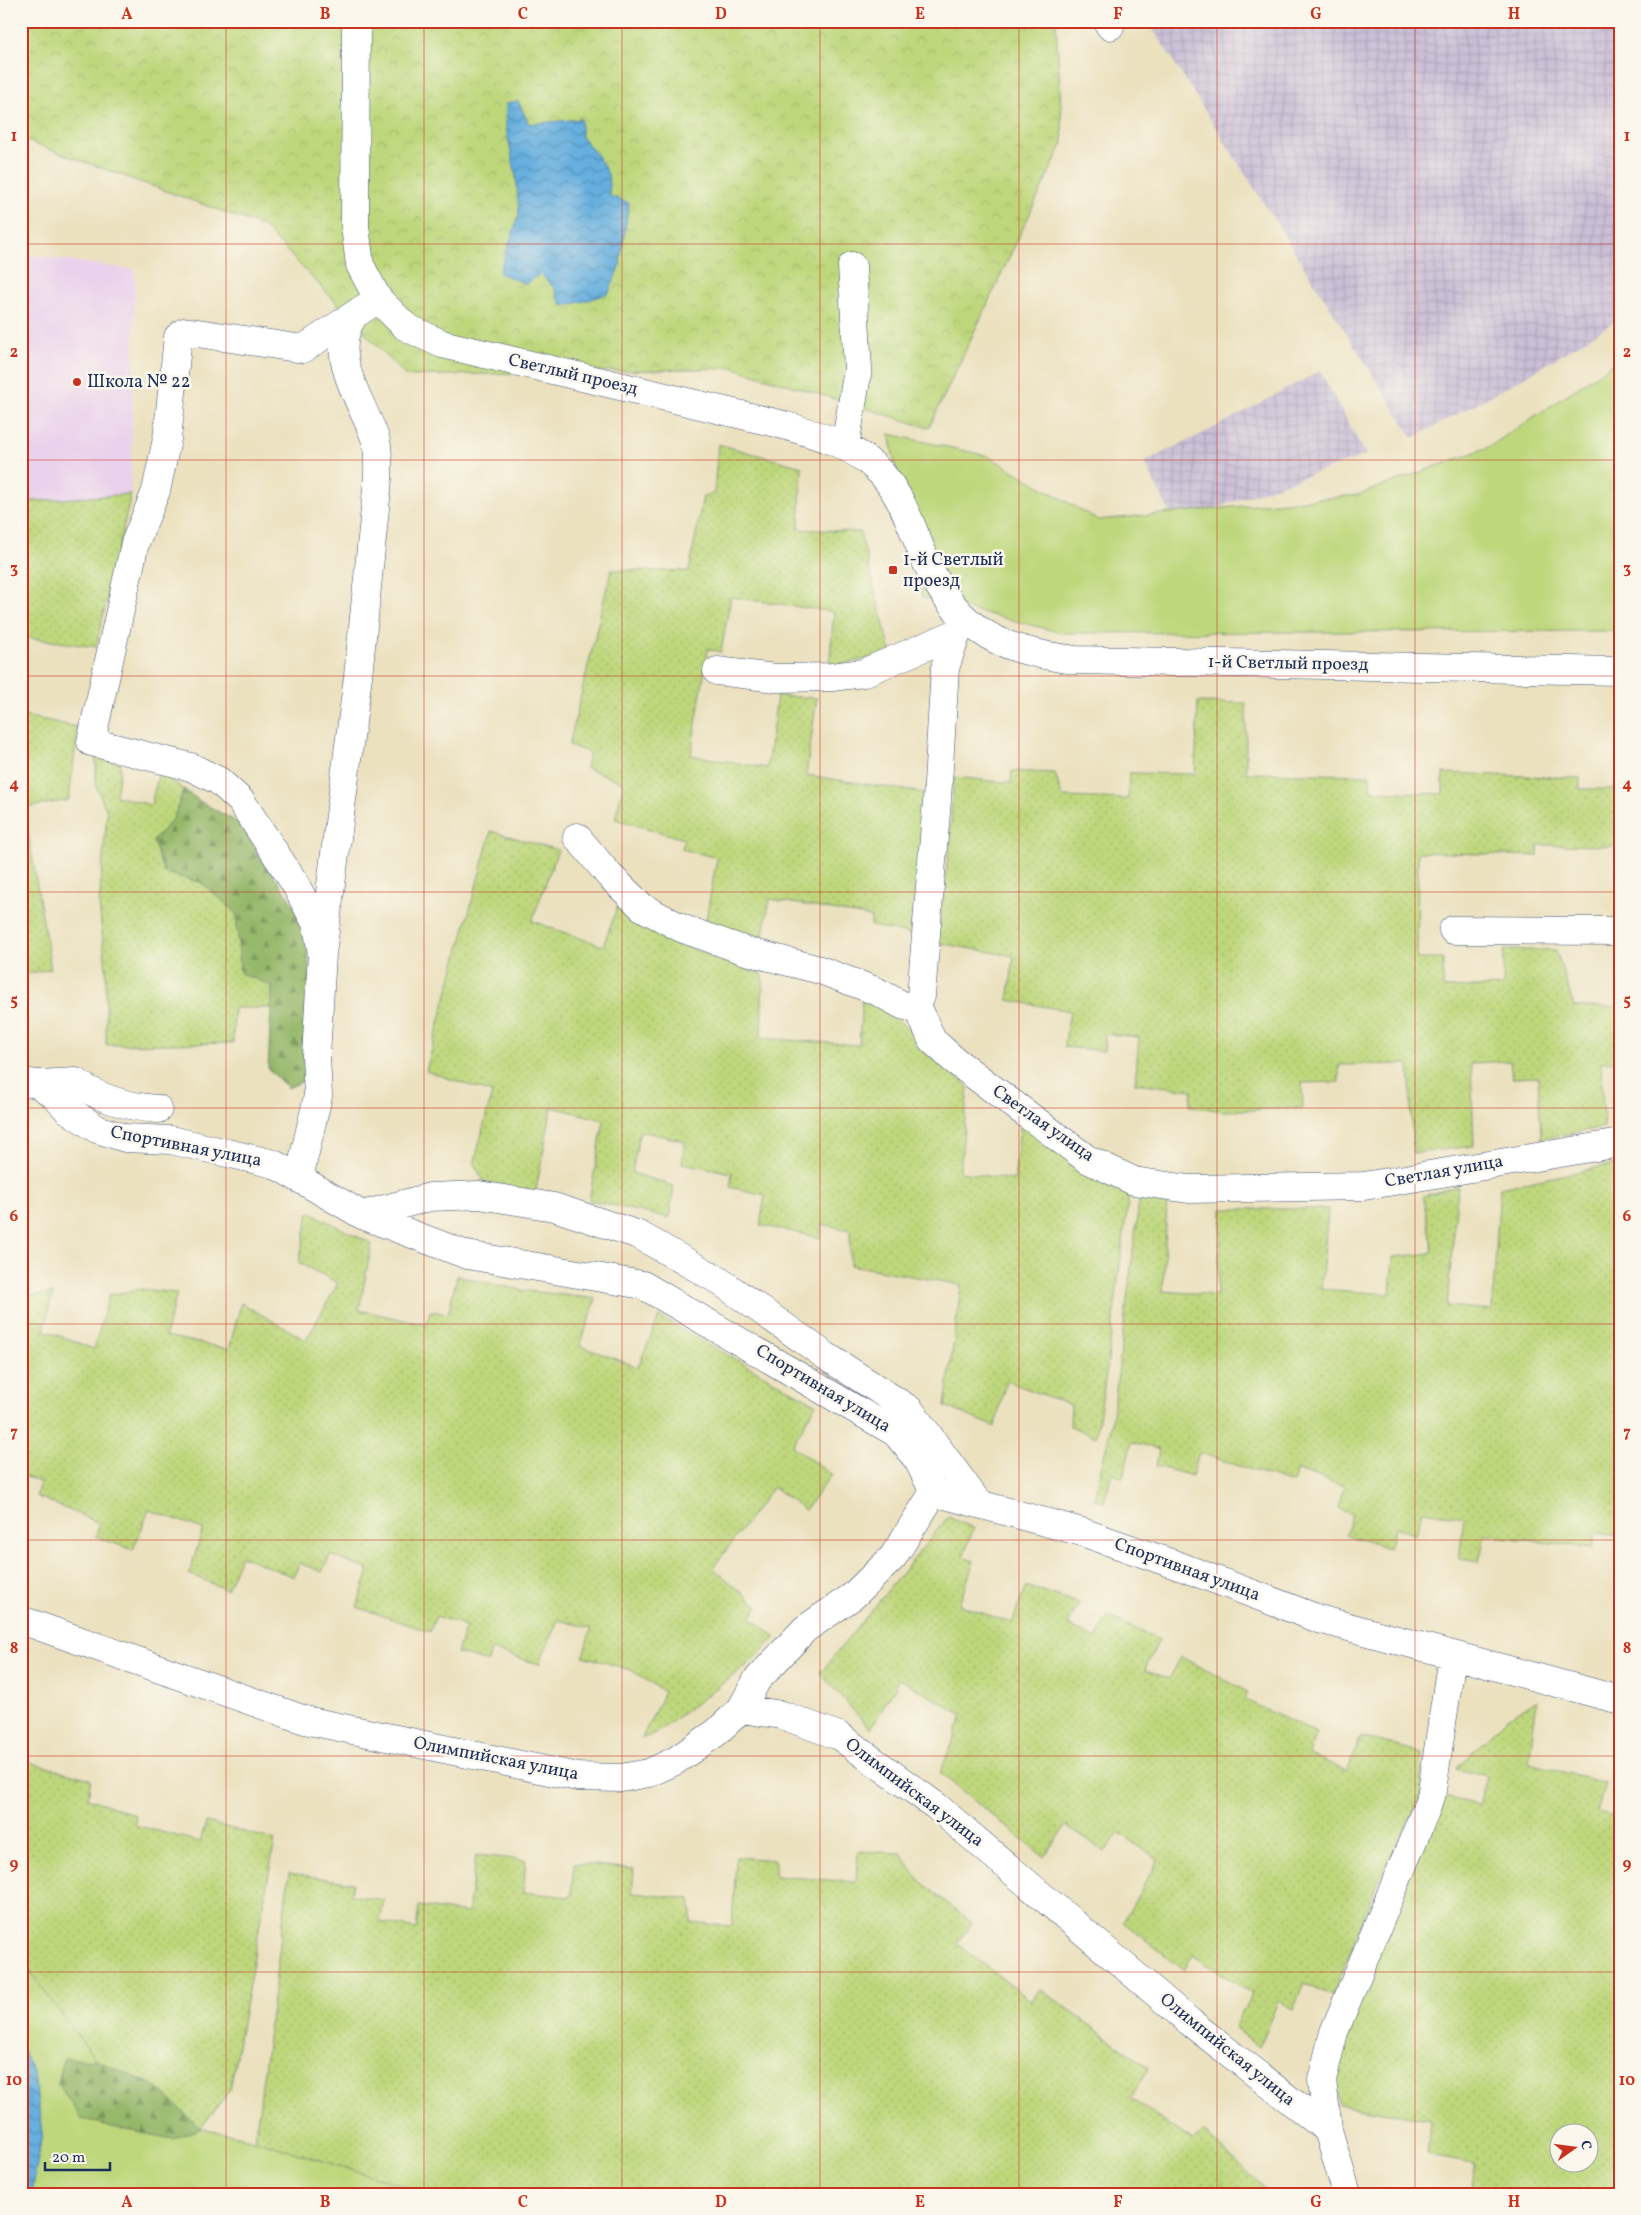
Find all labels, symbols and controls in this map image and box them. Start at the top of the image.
text: A [121,4,133,26]
text: B [320,4,331,26]
text: C [518,4,528,26]
text: D [715,4,727,26]
text: E [915,4,925,26]
text: F [1113,4,1123,26]
text: G [1310,4,1322,26]
text: H [1508,4,1520,26]
text: 1 [11,126,17,148]
text: 1 [1624,126,1630,148]
text: 2 [10,342,18,364]
text: 2 [1623,342,1631,364]
street label: Светлый проезд [506,348,640,402]
place label: Школа № 22 [87,370,190,395]
marker: Школа № 22 [71,376,83,388]
place label: 1-й Светлый проезд [903,548,1003,594]
text: 3 [10,558,18,580]
text: 3 [1623,558,1631,580]
marker: 1-й Светлый проезд [887,564,899,576]
street label: 1-й Светлый проезд [1207,650,1369,678]
text: 4 [9,774,19,796]
text: 4 [1622,774,1632,796]
text: 5 [10,990,18,1012]
text: 5 [1623,990,1631,1012]
street label: Светлая улица [987,1079,1099,1169]
street label: Спортивная улица [108,1120,264,1174]
street label: Светлая улица [1383,1149,1505,1195]
text: 6 [10,1206,19,1228]
text: 6 [1623,1206,1632,1228]
street label: Спортивная улица [751,1339,895,1439]
text: 7 [10,1422,18,1444]
text: 7 [1623,1422,1631,1444]
street label: Спортивная улица [1111,1532,1263,1608]
text: 8 [10,1638,18,1660]
text: 8 [1623,1638,1631,1660]
street label: Олимпийская улица [411,1731,581,1787]
street label: Олимпийская улица [839,1733,989,1854]
text: 9 [10,1854,19,1876]
text: 9 [1623,1854,1632,1876]
street label: Олимпийская улица [1154,1987,1300,2113]
text: 10 [6,2070,22,2092]
text: 10 [1619,2070,1635,2092]
north arrow [1548,2122,1598,2172]
text: С [1575,2139,1595,2152]
scale bar [45,2140,110,2172]
text: 20 m [52,2148,85,2169]
text: A [121,2192,133,2214]
text: B [320,2192,331,2214]
text: C [518,2192,528,2214]
text: D [715,2192,727,2214]
text: E [915,2192,925,2214]
text: F [1113,2192,1123,2214]
text: G [1310,2192,1322,2214]
text: H [1508,2192,1520,2214]

